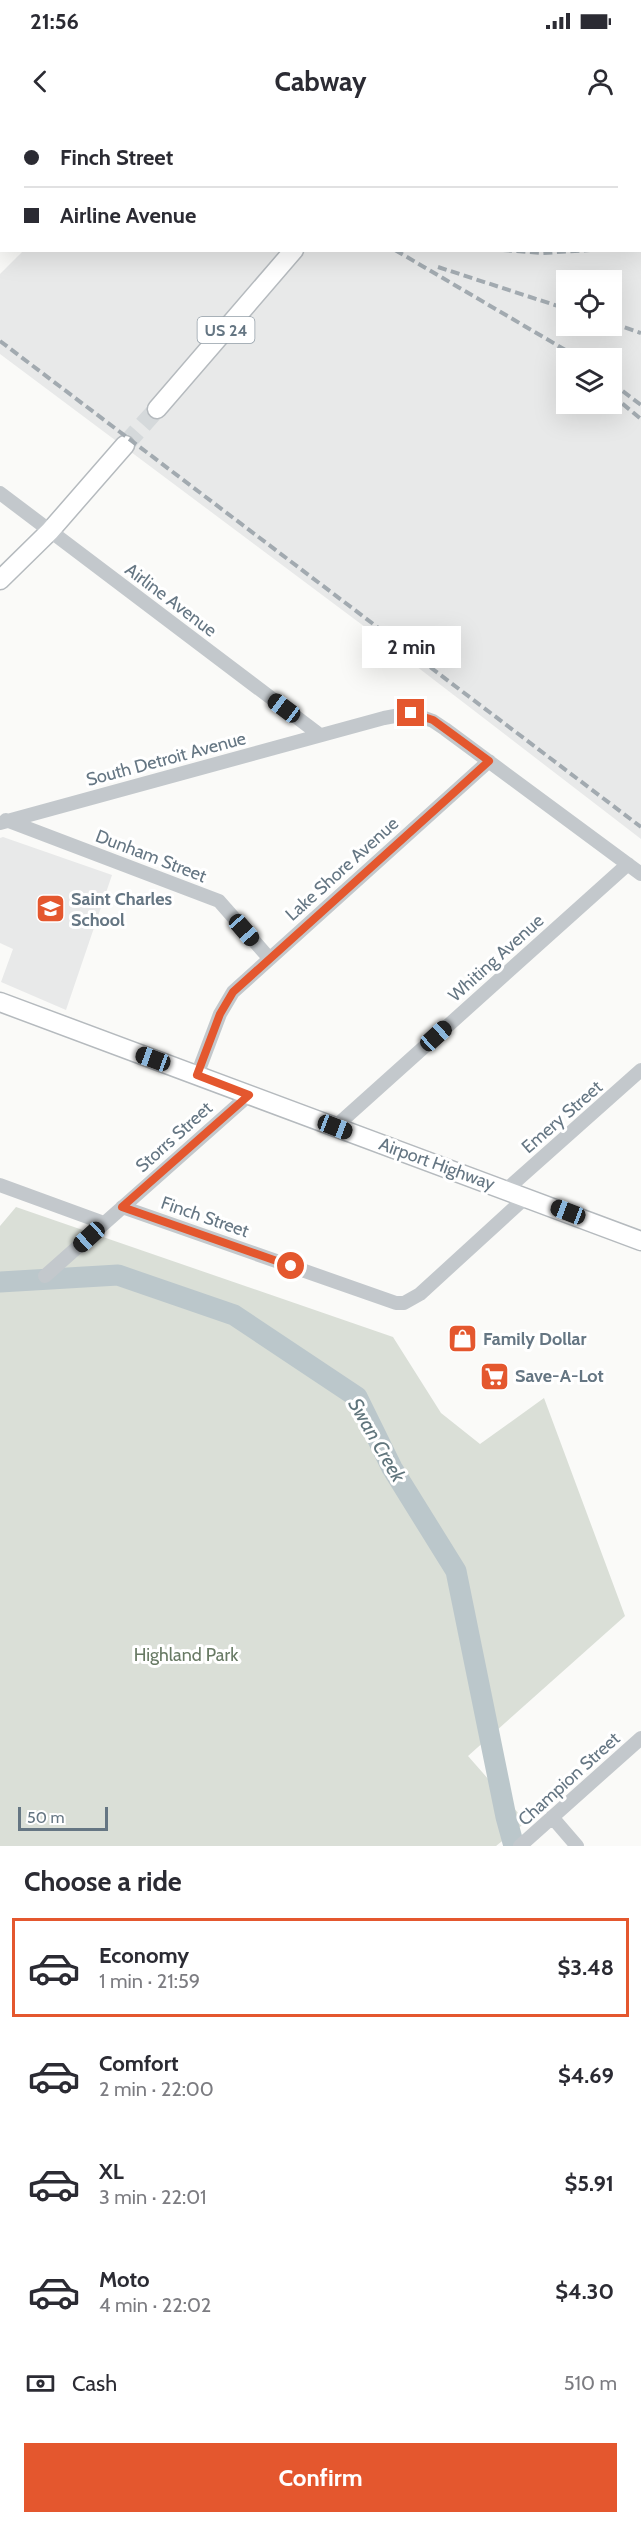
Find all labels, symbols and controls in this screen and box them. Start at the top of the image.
text: 21:56 [30,8,79,35]
icon: back [24,65,57,98]
text: Cabway [274,65,367,98]
icon: person [584,65,617,98]
text: Finch Street [60,144,173,171]
text: Airline Avenue [60,202,196,229]
map controls [556,270,622,414]
button: locate [556,270,622,336]
road number: US 24 [198,317,254,343]
button: layers [556,348,622,414]
street label: Airline Avenue [121,558,221,642]
callout: 2 min [362,626,460,668]
text: 2 min [387,635,436,659]
car [264,690,304,726]
route end [397,699,424,726]
street label: South Detroit Avenue [84,727,248,791]
street label: Lake Shore Avenue [281,812,403,926]
street label: Dunham Street [92,825,210,887]
place label: Saint Charles School [71,888,172,931]
school or university icon: Saint Charles School [34,893,66,925]
street label: Whiting Avenue [444,909,548,1007]
car [225,911,263,949]
car [417,1017,455,1055]
car [133,1044,173,1074]
street label: Emery Street [517,1076,607,1158]
street label: Storrs Street [131,1097,217,1177]
car [315,1112,355,1142]
street label: Airport Highway [376,1133,498,1195]
street label: Finch Street [158,1192,252,1242]
car [548,1197,588,1227]
car [70,1218,108,1256]
route start [277,1252,304,1279]
shop icon: Family Dollar [446,1323,478,1355]
place label: Family Dollar [483,1328,587,1350]
supermarket icon: Save-A-Lot [478,1360,510,1392]
place label: Save-A-Lot [515,1365,604,1387]
water label: Swan Creek [343,1394,411,1487]
park label: Highland Park [134,1644,239,1666]
street label: Champion Street [514,1728,624,1830]
scale bar [18,1804,108,1832]
text: 50 m [27,1808,64,1827]
text: Choose a ride [24,1865,182,1898]
icon: car [27,1941,81,1995]
text: Economy [99,1942,189,1969]
text: $3.48 [558,1954,614,1981]
text: 1 min · 21:59 [99,1969,200,1993]
icon: car [27,2049,81,2103]
text: Comfort [99,2050,178,2077]
text: $4.69 [558,2062,614,2089]
text: 2 min · 22:00 [99,2077,214,2101]
icon: car [27,2157,81,2211]
text: XL [99,2158,124,2185]
text: $5.91 [564,2170,614,2197]
text: 3 min · 22:01 [99,2185,207,2209]
icon: car [27,2265,81,2319]
text: Moto [99,2266,150,2293]
text: $4.30 [555,2278,614,2305]
text: 4 min · 22:02 [99,2293,211,2317]
icon: cash [24,2367,57,2400]
text: Cash [72,2370,117,2397]
text: 510 m [564,2371,617,2395]
button: Confirm [24,2443,617,2512]

